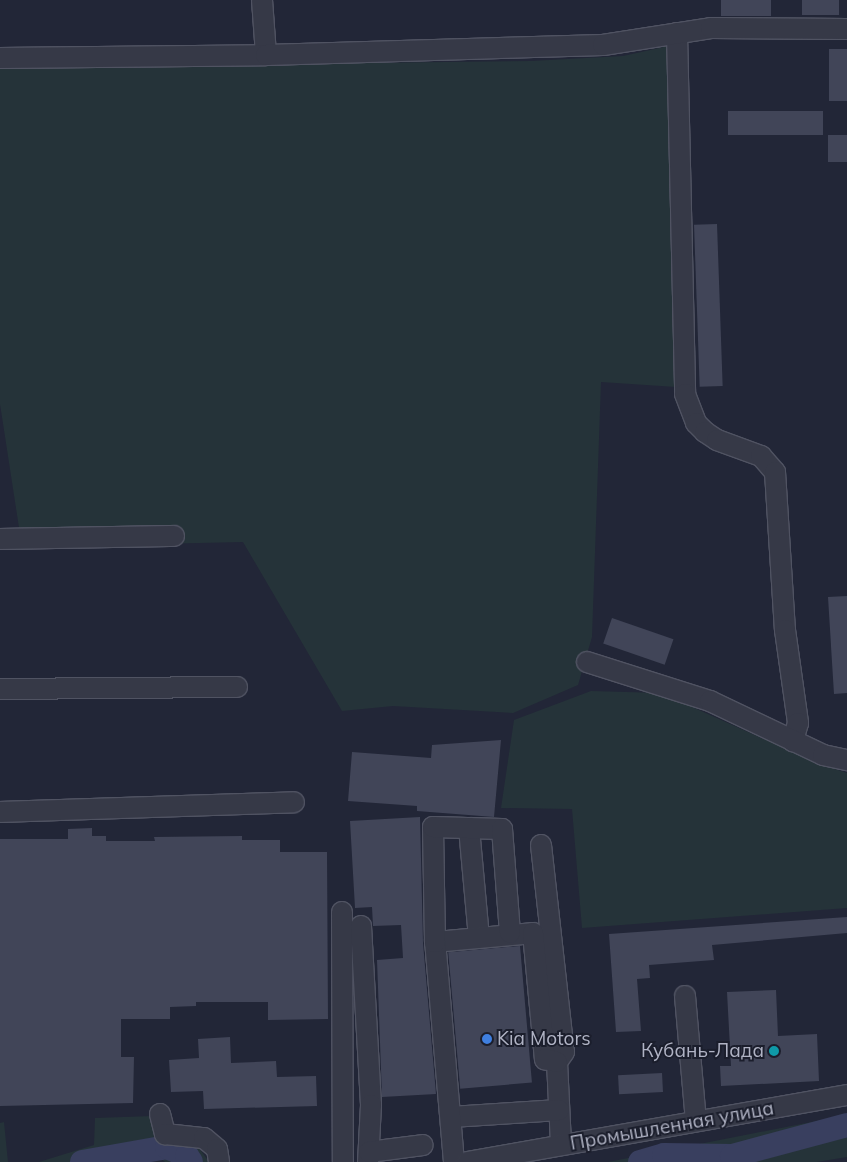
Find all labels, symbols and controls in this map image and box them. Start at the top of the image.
place label: Kia Motors [497,1028,591,1050]
marker: Kia Motors [481,1033,493,1045]
place label: Кубань-Лада [641,1040,764,1062]
marker: Кубань-Лада [768,1045,780,1057]
street label: Промышленная улица [568,1097,776,1155]

